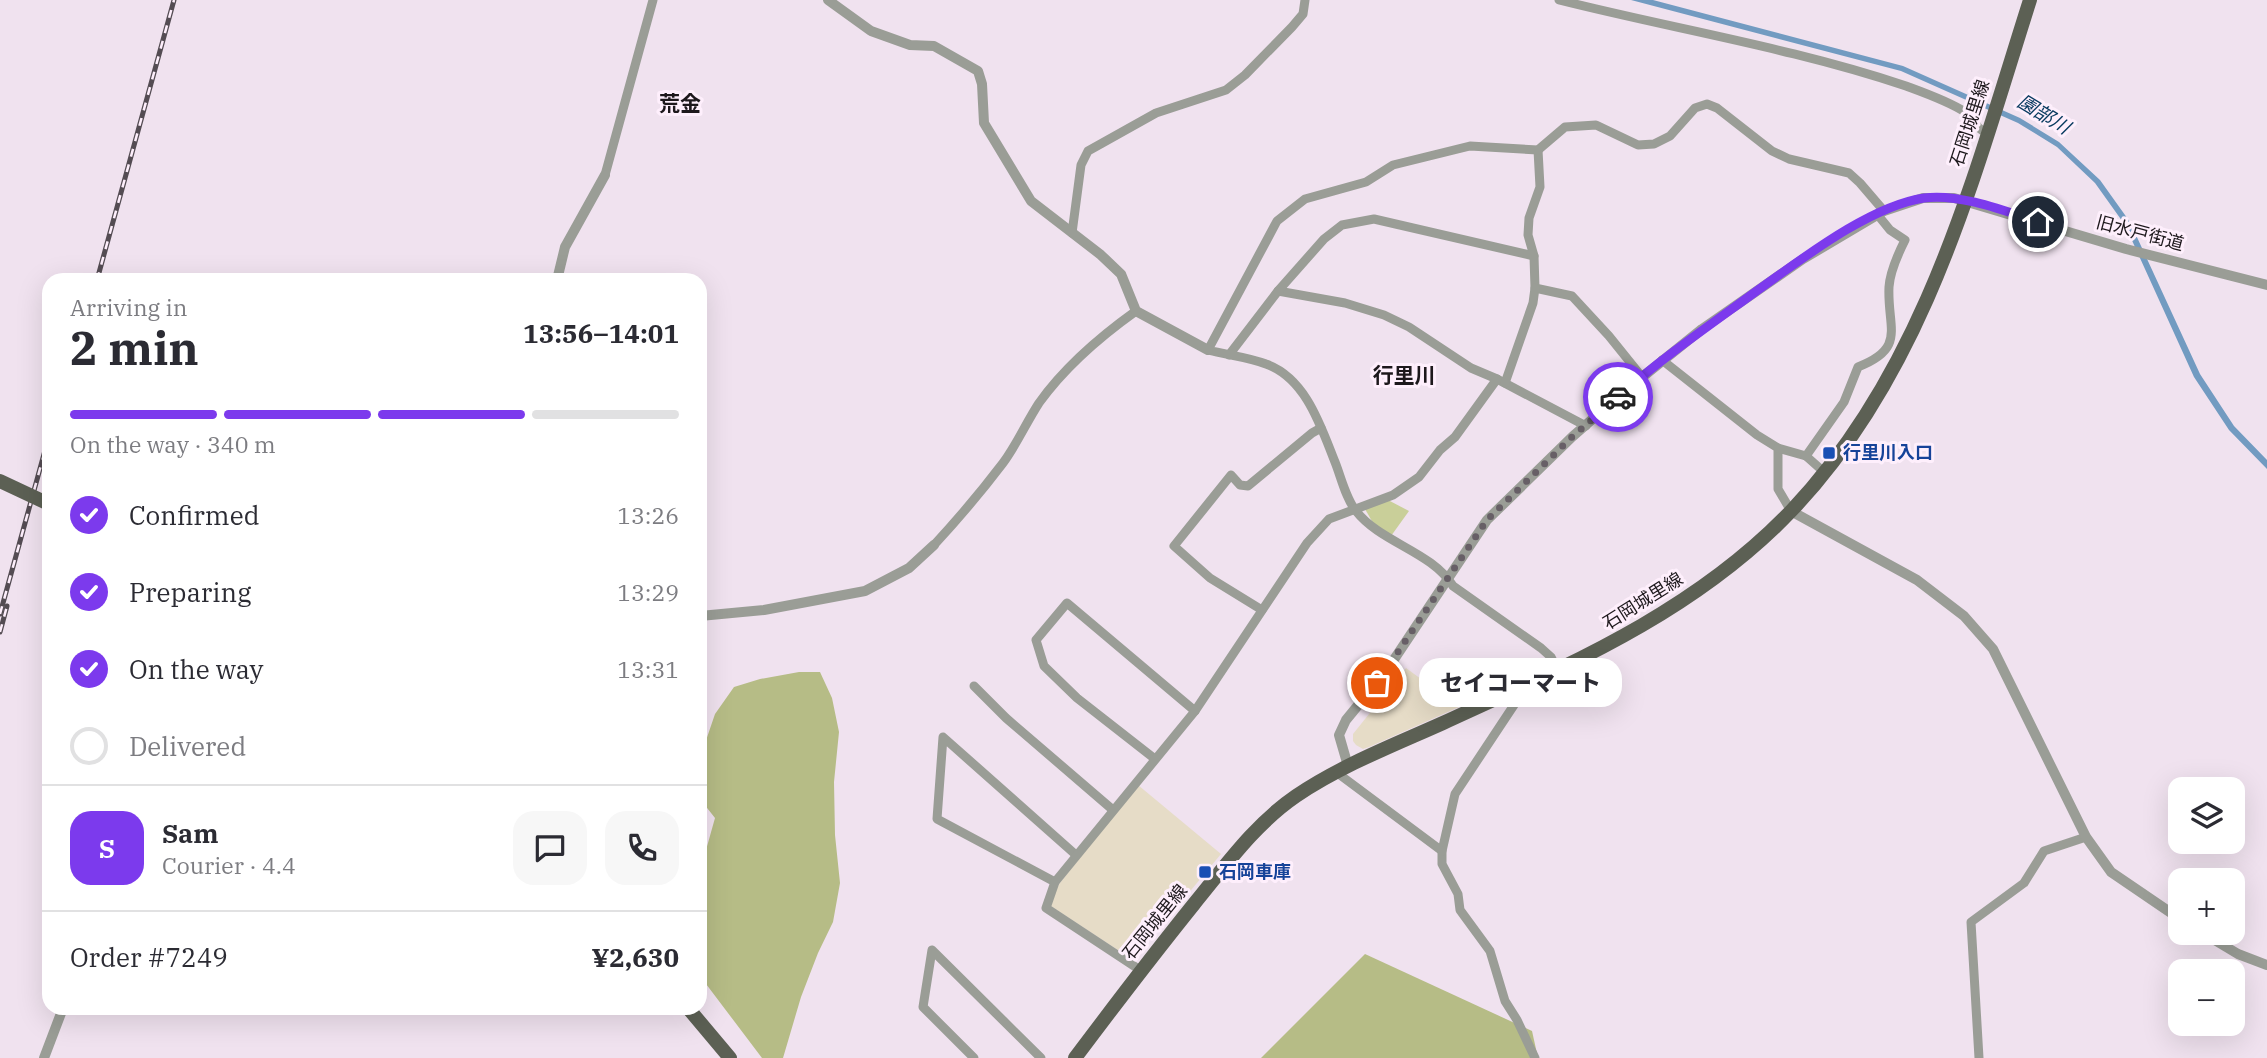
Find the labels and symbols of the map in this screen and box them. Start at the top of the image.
street label: 石岡城里線 [1945,76,1994,169]
district label: 荒金 [659,89,701,117]
water label: 園部川 [2013,89,2076,140]
pin [2008,192,2068,252]
street label: 旧水戸街道 [2094,210,2187,255]
district label: 行里川 [1373,361,1436,389]
courier [1583,362,1653,432]
place label: 行里川入口 [1843,441,1933,464]
marker: 行里川入口 [1821,445,1837,461]
street label: 石岡城里線 [1598,567,1687,634]
pin [1347,653,1407,713]
callout: セイコーマート [1419,658,1622,708]
place label: 石岡車庫 [1219,860,1291,883]
marker: 石岡車庫 [1197,864,1213,880]
street label: 石岡城里線 [1117,879,1192,964]

